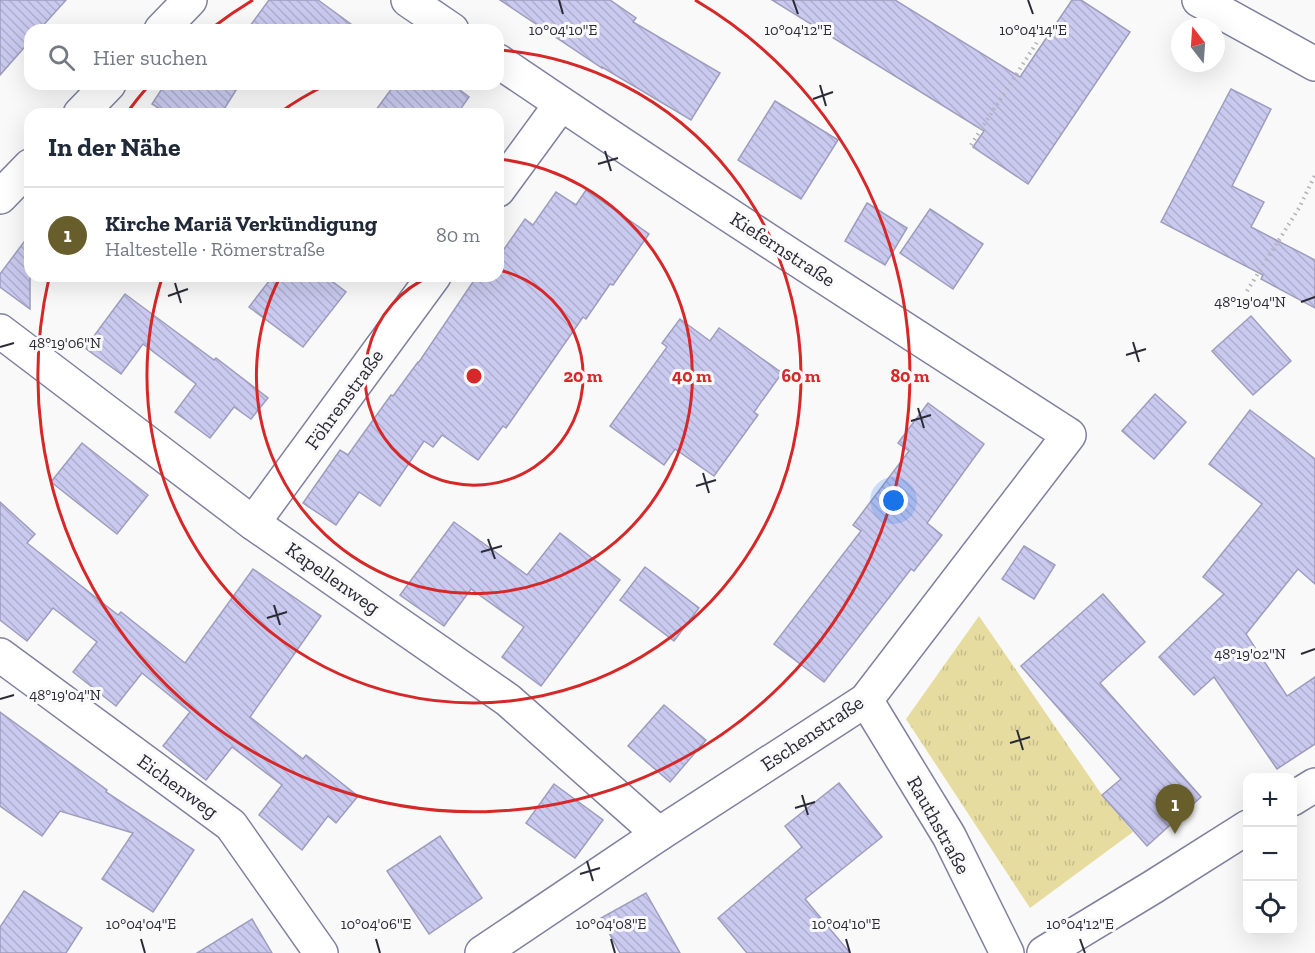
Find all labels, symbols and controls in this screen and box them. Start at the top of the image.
north arrow [1171,18,1225,72]
text: 10°04'10"E [529,21,597,39]
text: 10°04'12"E [764,21,832,39]
text: 10°04'14"E [999,21,1067,39]
search box [24,24,504,90]
icon: search [45,41,78,74]
text: Hier suchen [93,44,207,71]
text: In der Nähe [48,131,180,163]
street label: Kiefernstraße [726,206,840,292]
text: Kirche Mariä Verkündigung [105,210,377,237]
text: 1 [63,223,72,247]
text: 80 m [436,223,480,247]
text: Haltestelle · Römerstraße [105,237,325,261]
text: 48°19'04"N [1214,293,1286,311]
text: 48°19'06"N [29,334,101,352]
street label: Föhrenstraße [300,344,388,454]
text: 20 m [563,365,603,387]
text: 40 m [672,365,712,387]
text: 60 m [781,365,821,387]
text: 80 m [890,365,930,387]
centre of rings [464,366,484,386]
your location [879,486,908,515]
street label: Kapellenweg [281,537,385,619]
text: 48°19'02"N [1214,645,1286,663]
text: 48°19'04"N [29,686,101,704]
street label: Eschenstraße [756,690,868,776]
street label: Eichenweg [133,749,223,823]
street label: Rauthstraße [902,772,976,878]
map controls [1243,773,1297,935]
button: + [1243,773,1297,827]
pin: 1 [1156,784,1194,834]
button: − [1243,827,1297,881]
button: locate [1243,881,1297,935]
text: 10°04'04"E [106,915,176,933]
text: 10°04'06"E [341,915,411,933]
text: 10°04'08"E [576,915,647,933]
text: 10°04'10"E [812,915,880,933]
text: 10°04'12"E [1046,915,1114,933]

